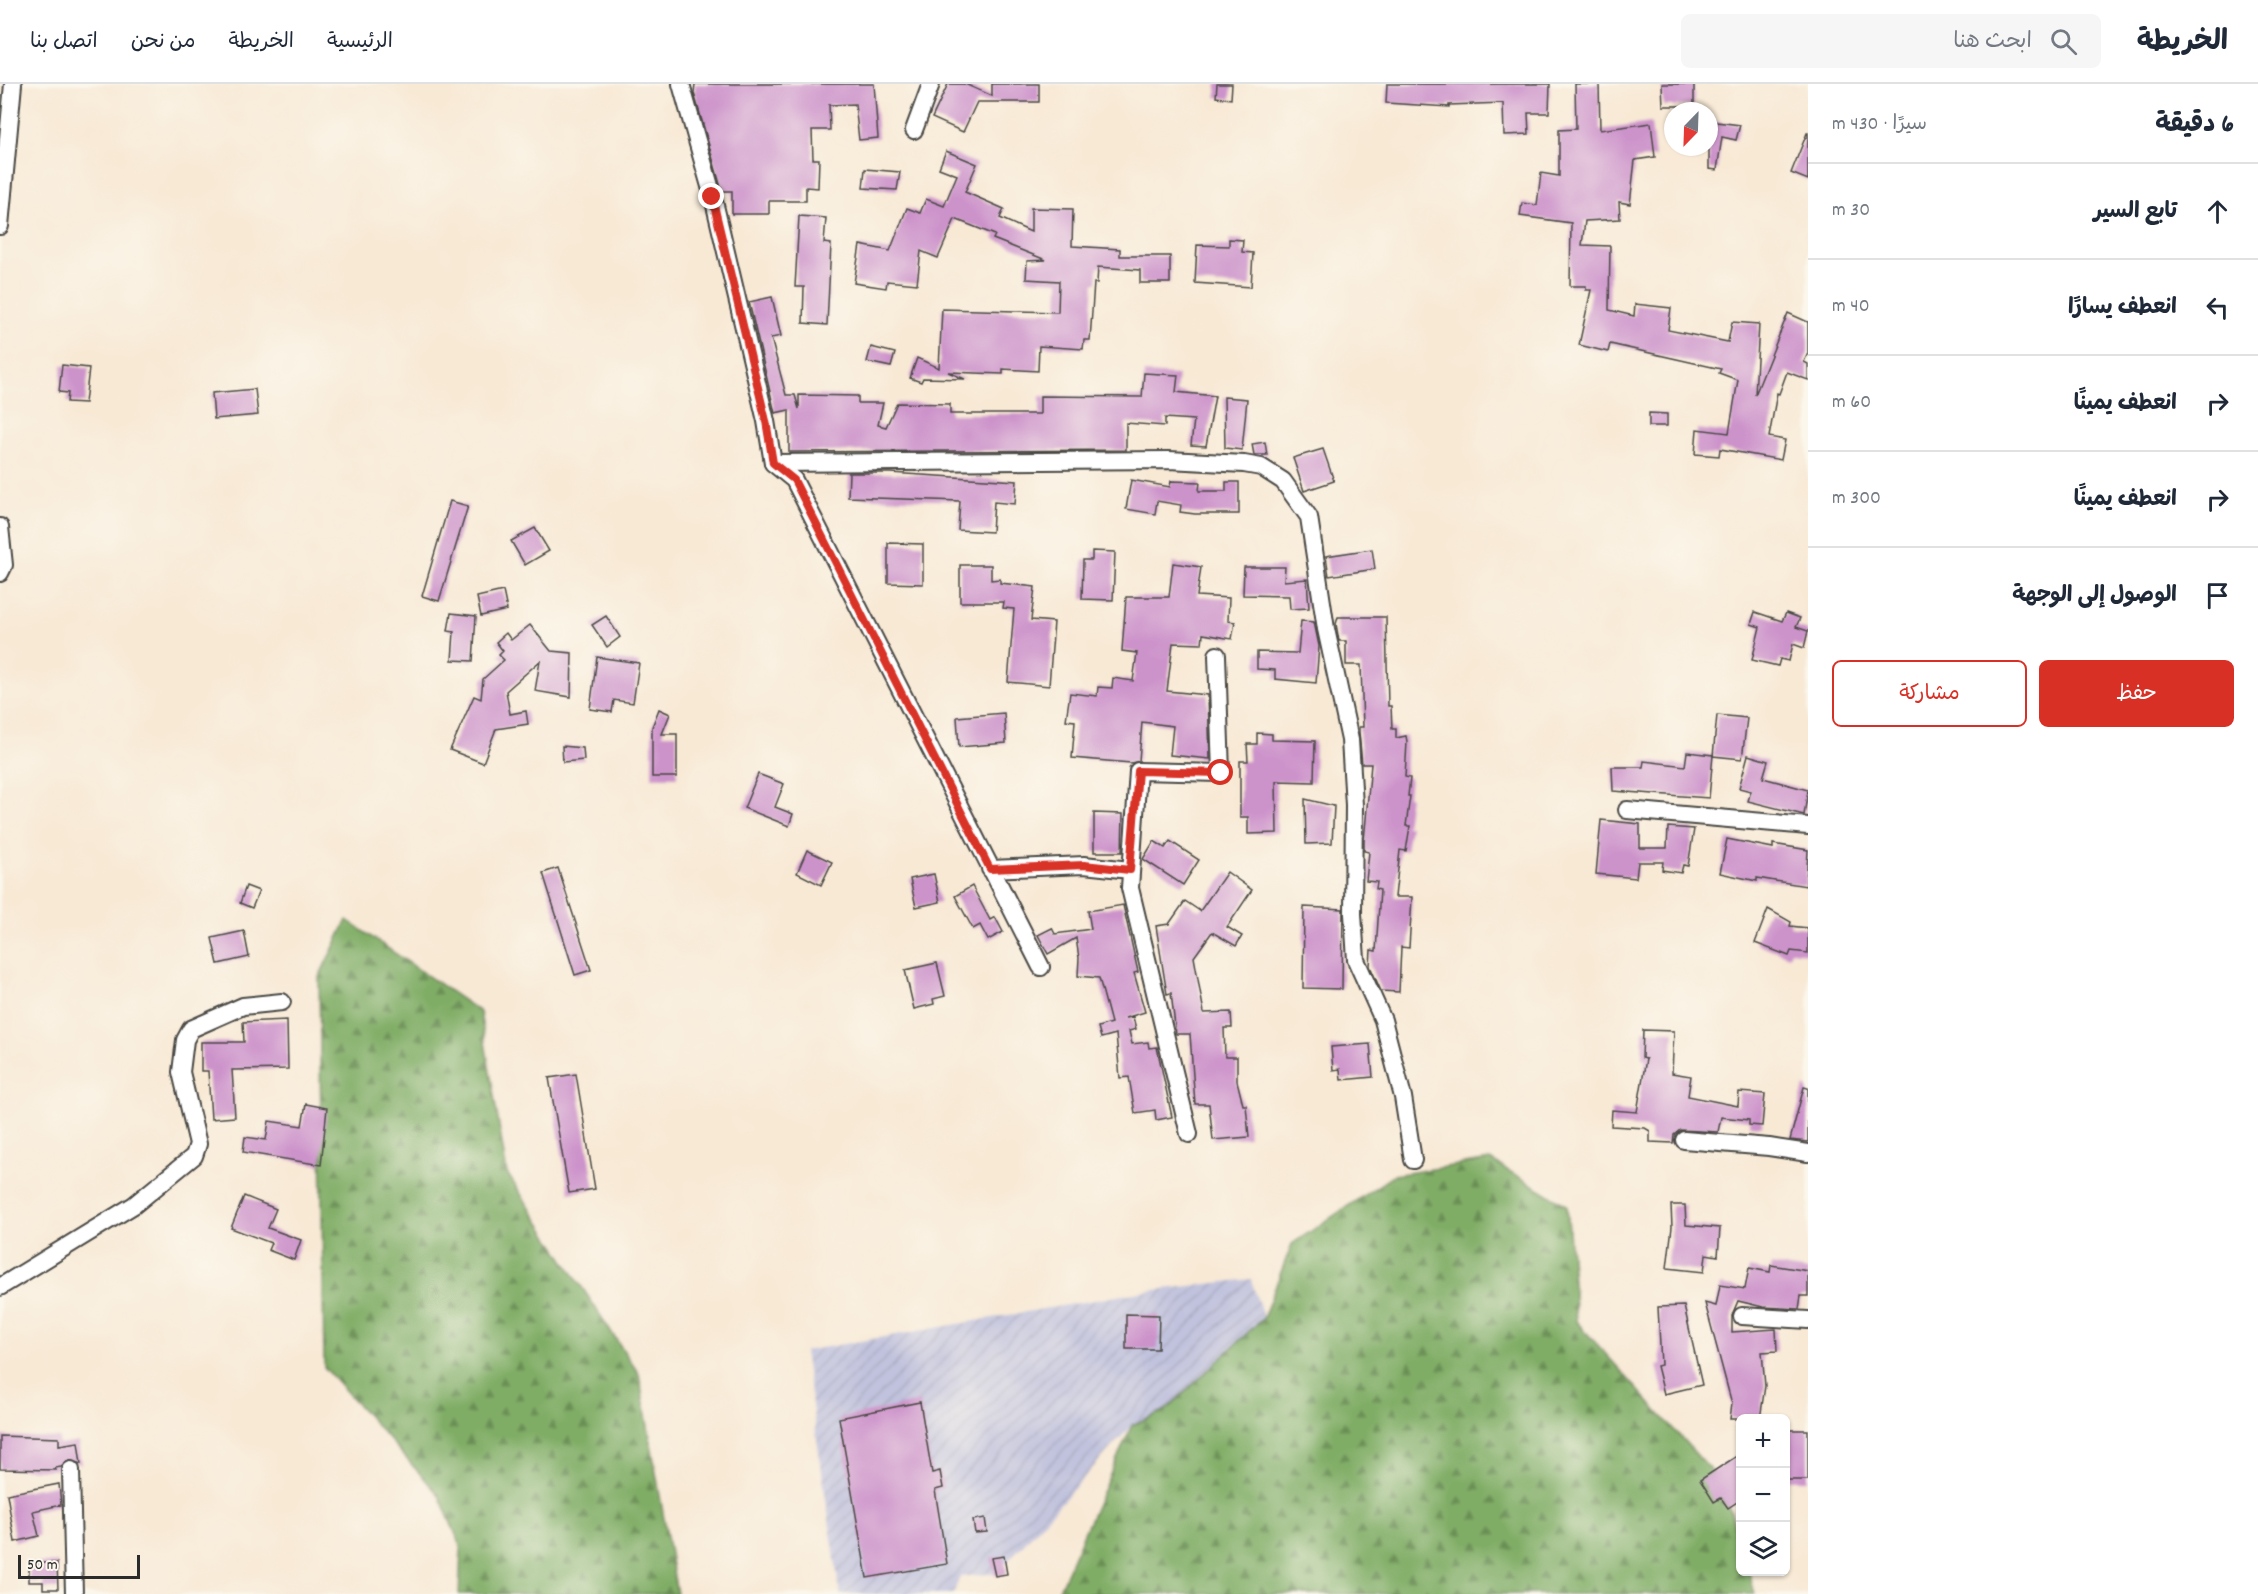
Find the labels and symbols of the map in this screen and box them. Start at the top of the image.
north arrow [1664,102,1718,156]
route end [698,183,724,209]
route start [1207,759,1233,785]
scale bar [18,1552,140,1580]

